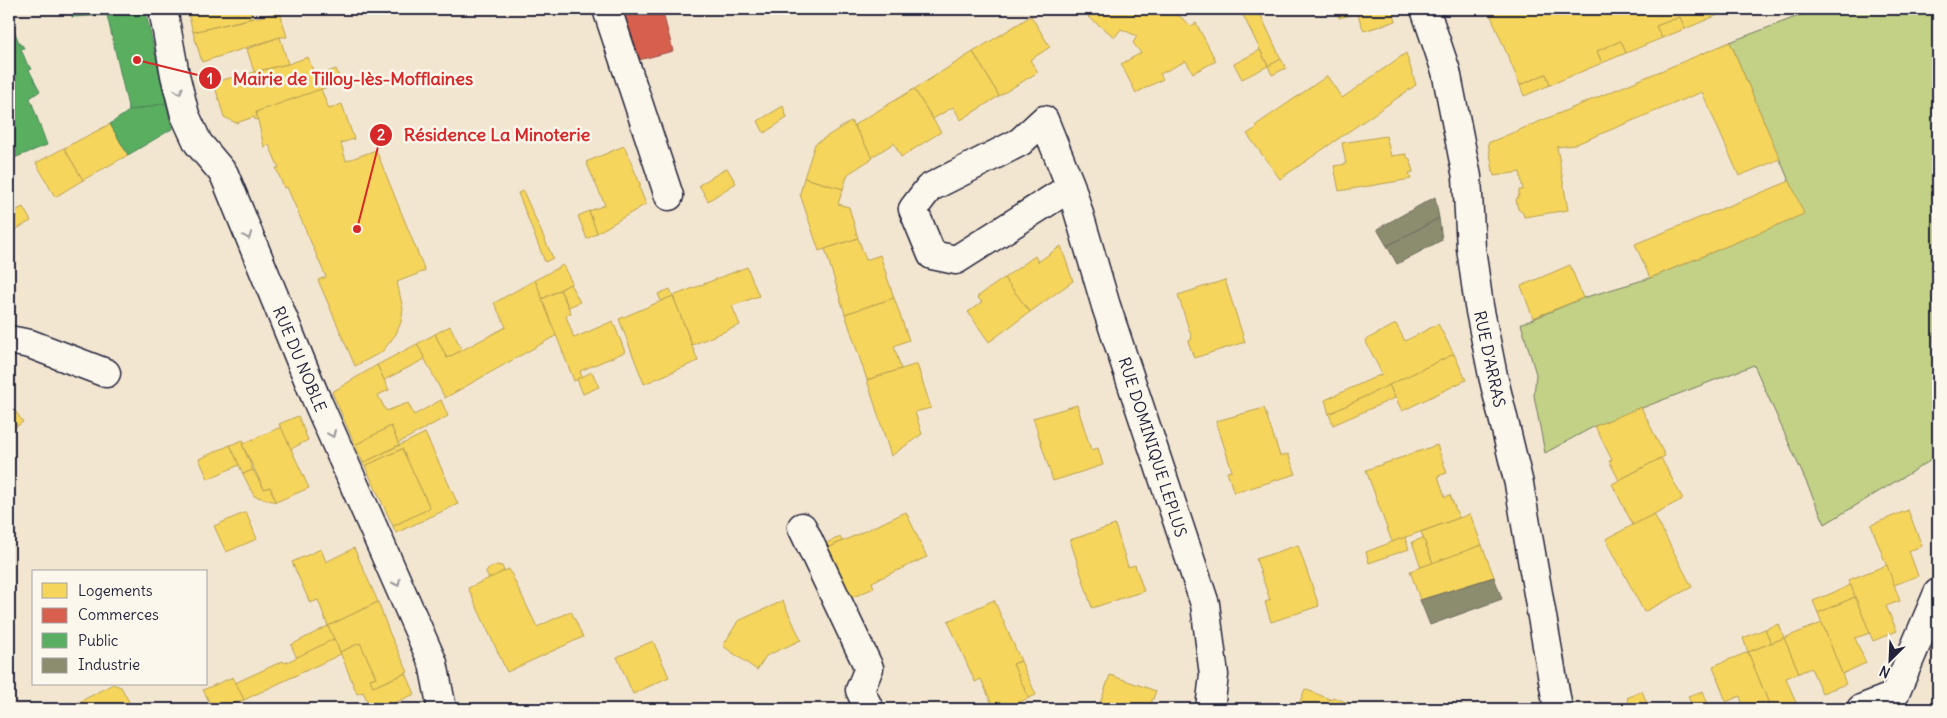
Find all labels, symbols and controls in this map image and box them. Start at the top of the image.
callout: Mairie de Tilloy-lès-Mofflaines [198,62,483,95]
text: Mairie de Tilloy-lès-Mofflaines [233,67,473,90]
text: 1 [207,69,213,88]
one-way arrow [173,87,184,95]
callout: Résidence La Minoterie [369,119,600,152]
text: Résidence La Minoterie [404,123,590,146]
text: 2 [377,125,385,144]
one-way arrow [242,231,253,240]
street label: RUE DU NOBLE [269,303,331,415]
street label: RUE D'ARRAS [1470,309,1510,409]
street label: RUE DOMINIQUE LEPLUS [1114,355,1192,539]
one-way arrow [325,429,336,438]
legend [32,570,208,686]
one-way arrow [390,578,401,587]
text: Logements [78,581,153,600]
text: Commerces [78,605,159,624]
text: Public [78,631,119,650]
north arrow [1864,636,1914,686]
text: Industrie [78,655,140,674]
text: N [1877,662,1893,682]

